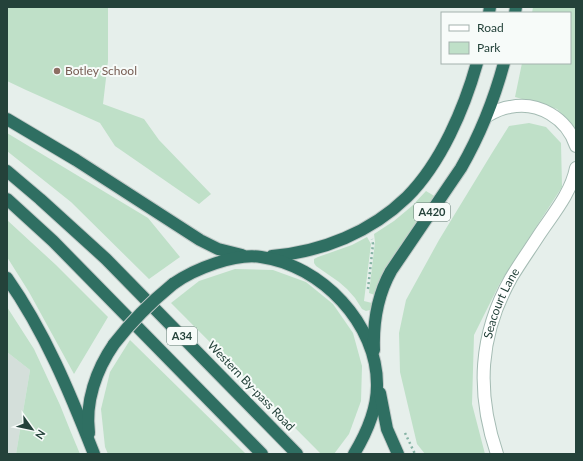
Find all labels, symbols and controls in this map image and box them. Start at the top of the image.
legend [441,12,571,64]
text: Road [477,20,504,35]
text: Park [477,40,501,55]
place label: Botley School [65,63,137,78]
marker: Botley School [52,66,62,76]
road number: A420 [414,203,450,221]
street label: Seacourt Lane [480,265,522,340]
road number: A34 [167,327,197,345]
street label: Western By-pass Road [205,338,298,434]
north arrow [12,409,52,449]
text: N [33,428,49,442]

